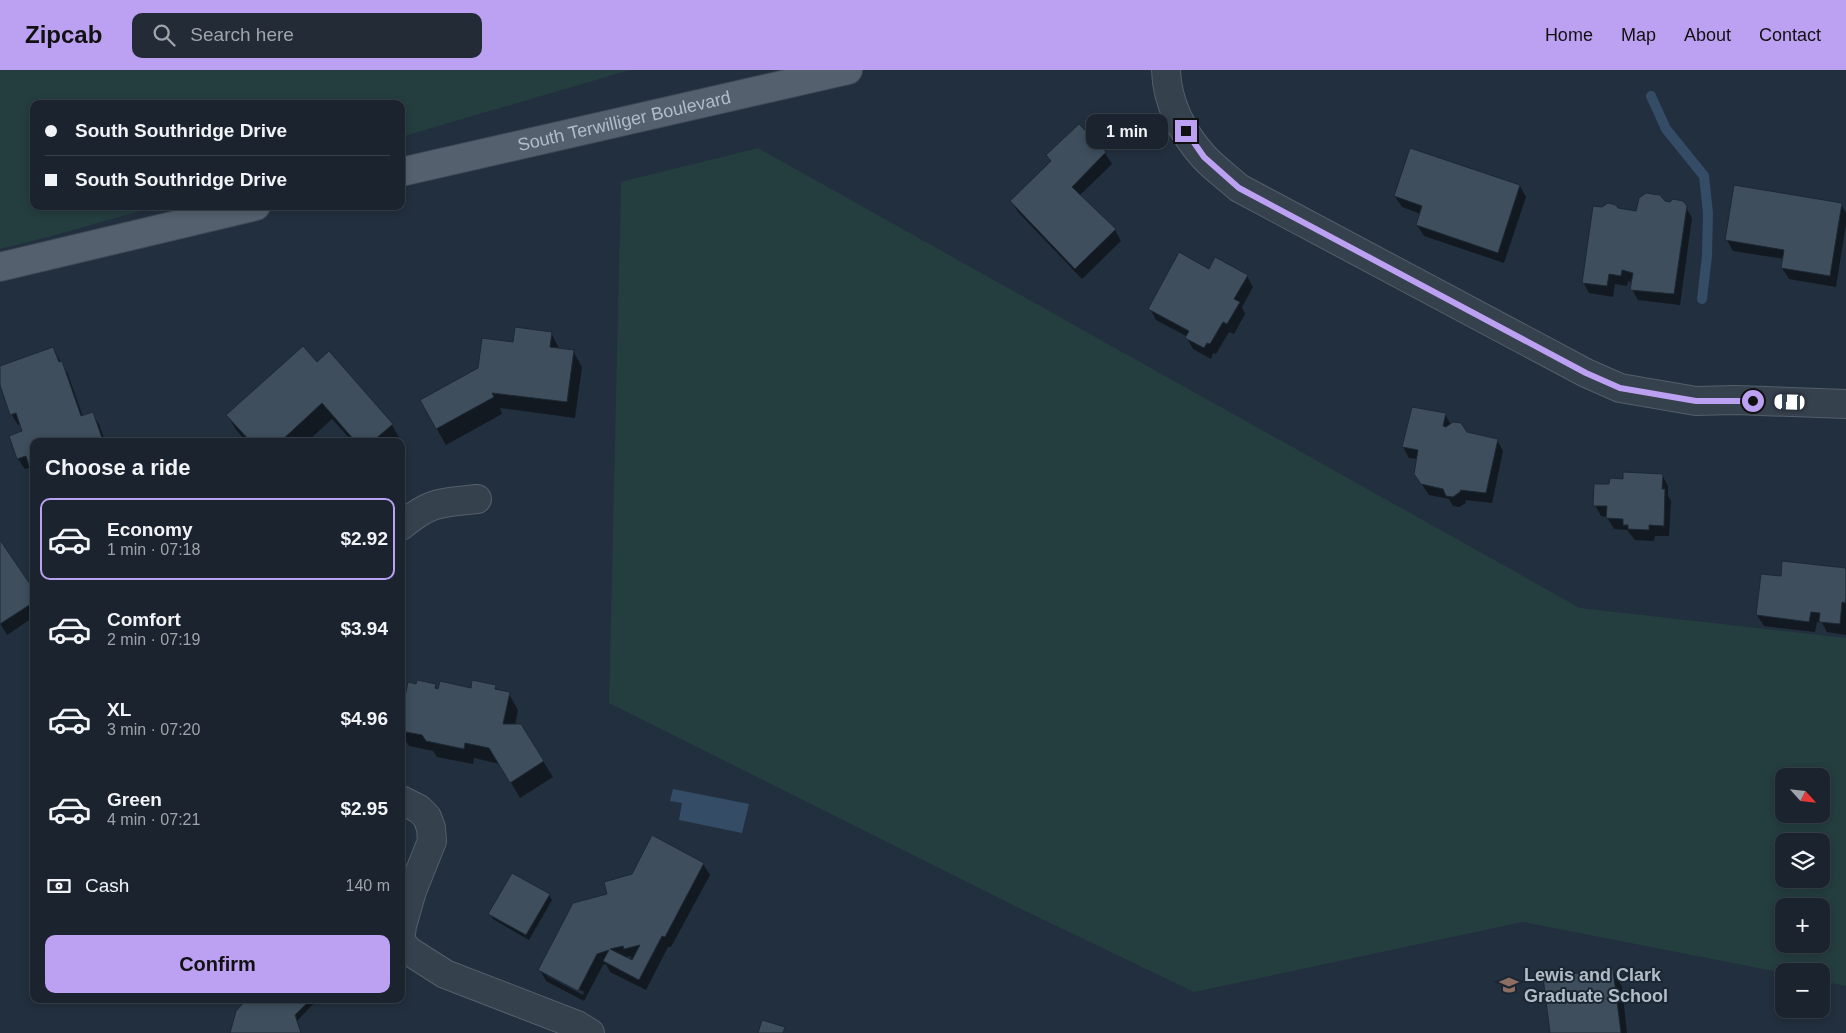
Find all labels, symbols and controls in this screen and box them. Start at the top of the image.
search box [132,13,482,58]
text: Zipcab [25,21,102,48]
icon: search [150,21,178,49]
text: Search here [190,24,294,45]
text: Home [1545,25,1593,45]
text: Map [1621,25,1656,45]
text: About [1684,25,1731,45]
text: Contact [1759,25,1821,45]
street label: South Terwilliger Boulevard [516,87,733,155]
callout: 1 min [1086,114,1168,148]
text: South Southridge Drive [75,120,287,141]
route end [1175,120,1197,142]
text: 1 min [1106,123,1148,140]
text: South Southridge Drive [75,169,287,190]
route start [1742,390,1764,412]
car [1774,394,1805,410]
text: Choose a ride [45,455,190,480]
icon: car [47,517,92,562]
text: Economy [107,519,193,540]
text: $2.92 [340,528,388,549]
text: 1 min · 07:18 [107,541,200,558]
icon: car [47,607,92,652]
text: Comfort [107,609,181,630]
text: $3.94 [340,618,388,639]
text: 2 min · 07:19 [107,631,200,648]
icon: car [47,697,92,742]
text: XL [107,699,131,720]
text: $4.96 [340,708,388,729]
text: 3 min · 07:20 [107,721,200,738]
north arrow [1775,768,1830,822]
map controls [1775,768,1830,1018]
icon: car [47,787,92,832]
text: Green [107,789,162,810]
text: $2.95 [340,798,388,819]
text: 4 min · 07:21 [107,811,200,828]
button: layers [1775,833,1830,888]
icon: cash [45,872,73,900]
text: Cash [85,875,129,896]
text: 140 m [346,877,390,894]
button: + [1775,898,1830,953]
button: Confirm [45,935,390,993]
button: − [1775,963,1830,1018]
place label: Lewis and Clark Graduate School [1524,965,1668,1006]
school or university icon: Lewis and Clark Graduate School [1498,974,1520,996]

